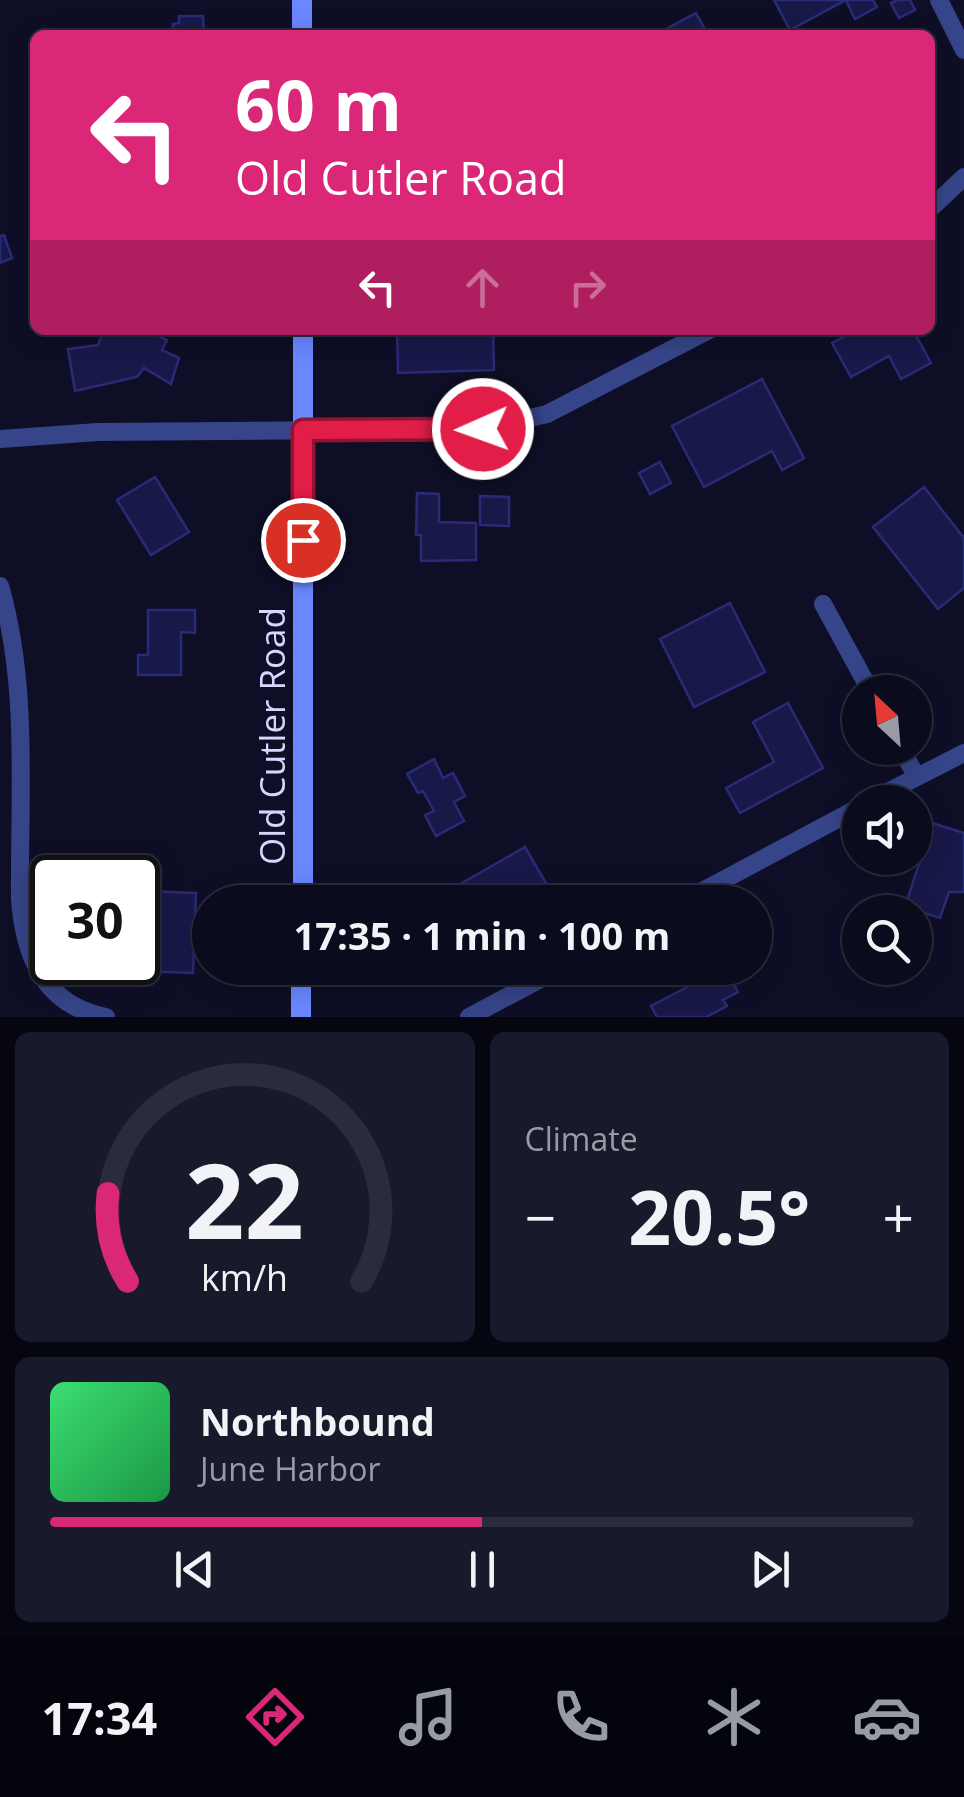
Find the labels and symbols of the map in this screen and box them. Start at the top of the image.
position arrow [431,377,535,481]
pin [261,498,346,583]
street label: Old Cutler Road [248,607,295,865]
north arrow [842,675,932,765]
speed limit sign: 30 [30,855,160,985]

